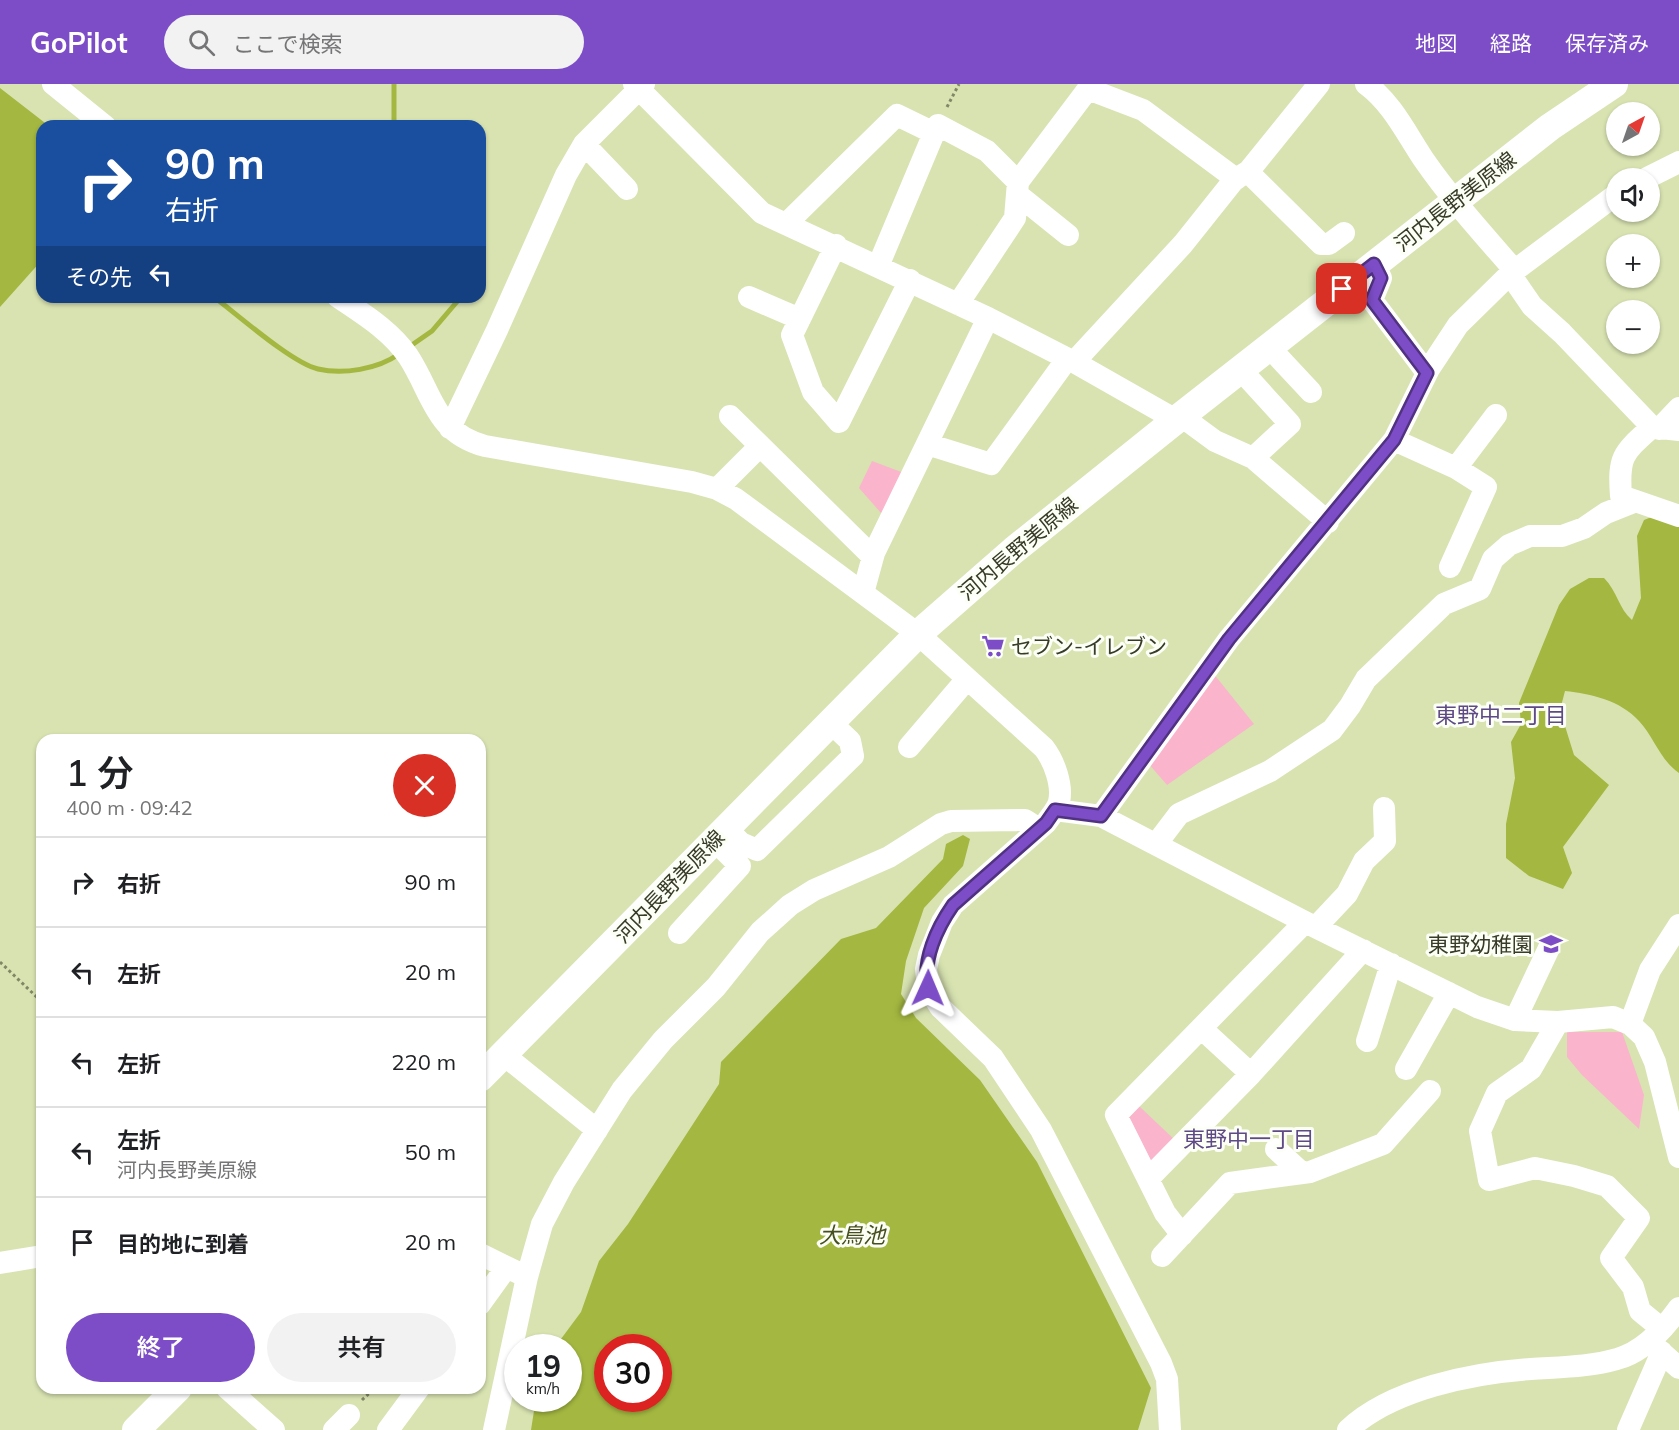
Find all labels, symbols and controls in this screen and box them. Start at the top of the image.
search box [164,15,584,69]
text: GoPilot [30,25,128,60]
icon: search [185,26,218,59]
text: ここで検索 [233,30,343,58]
text: 地図 [1415,30,1457,56]
text: 経路 [1490,30,1532,56]
text: 保存済み [1565,30,1649,56]
north arrow [1606,102,1660,156]
map controls [1606,102,1660,354]
text: 90 m [165,137,265,190]
icon: right [66,144,144,222]
street label: 河内長野美原線 [1389,146,1521,256]
button: sound [1606,168,1660,222]
text: 右折 [165,193,219,227]
button: + [1606,234,1660,288]
icon: left [144,258,177,291]
text: その先 [66,263,132,291]
pin [1316,263,1367,314]
icon: arrive [1325,272,1358,305]
button: − [1606,300,1660,354]
street label: 河内長野美原線 [953,491,1083,605]
supermarket icon: セブン-イレブン [980,633,1006,659]
place label: セブン-イレブン [1011,633,1167,659]
district label: 東野中二丁目 [1435,701,1567,729]
text: 1 分 [66,750,133,795]
button: close [393,754,456,817]
text: 400 m · 09:42 [66,795,192,820]
street label: 河内長野美原線 [609,824,729,948]
icon: right [66,866,99,899]
text: 90 m [405,868,456,896]
text: 右折 [117,870,161,898]
place label: 東野幼稚園 [1428,931,1533,957]
school or university icon: 東野幼稚園 [1538,931,1564,957]
icon: left [66,956,99,989]
position arrow [896,956,960,1020]
text: 20 m [405,958,456,986]
text: 左折 [117,960,161,988]
icon: left [66,1046,99,1079]
text: 220 m [391,1048,456,1076]
text: 左折 [117,1050,161,1078]
district label: 東野中一丁目 [1183,1125,1315,1153]
text: 左折 [117,1126,161,1154]
icon: left [66,1136,99,1169]
text: 50 m [405,1138,456,1166]
text: 河内長野美原線 [117,1157,257,1182]
water label: 大鳥池 [819,1221,887,1249]
icon: arrive [66,1226,99,1259]
text: 20 m [405,1228,456,1256]
text: 目的地に到着 [117,1230,249,1258]
button: 終了 [66,1313,255,1382]
button: 共有 [267,1313,456,1382]
speed limit sign: 30 [594,1334,672,1412]
text: 19 [525,1347,561,1385]
text: km/h [526,1379,560,1398]

